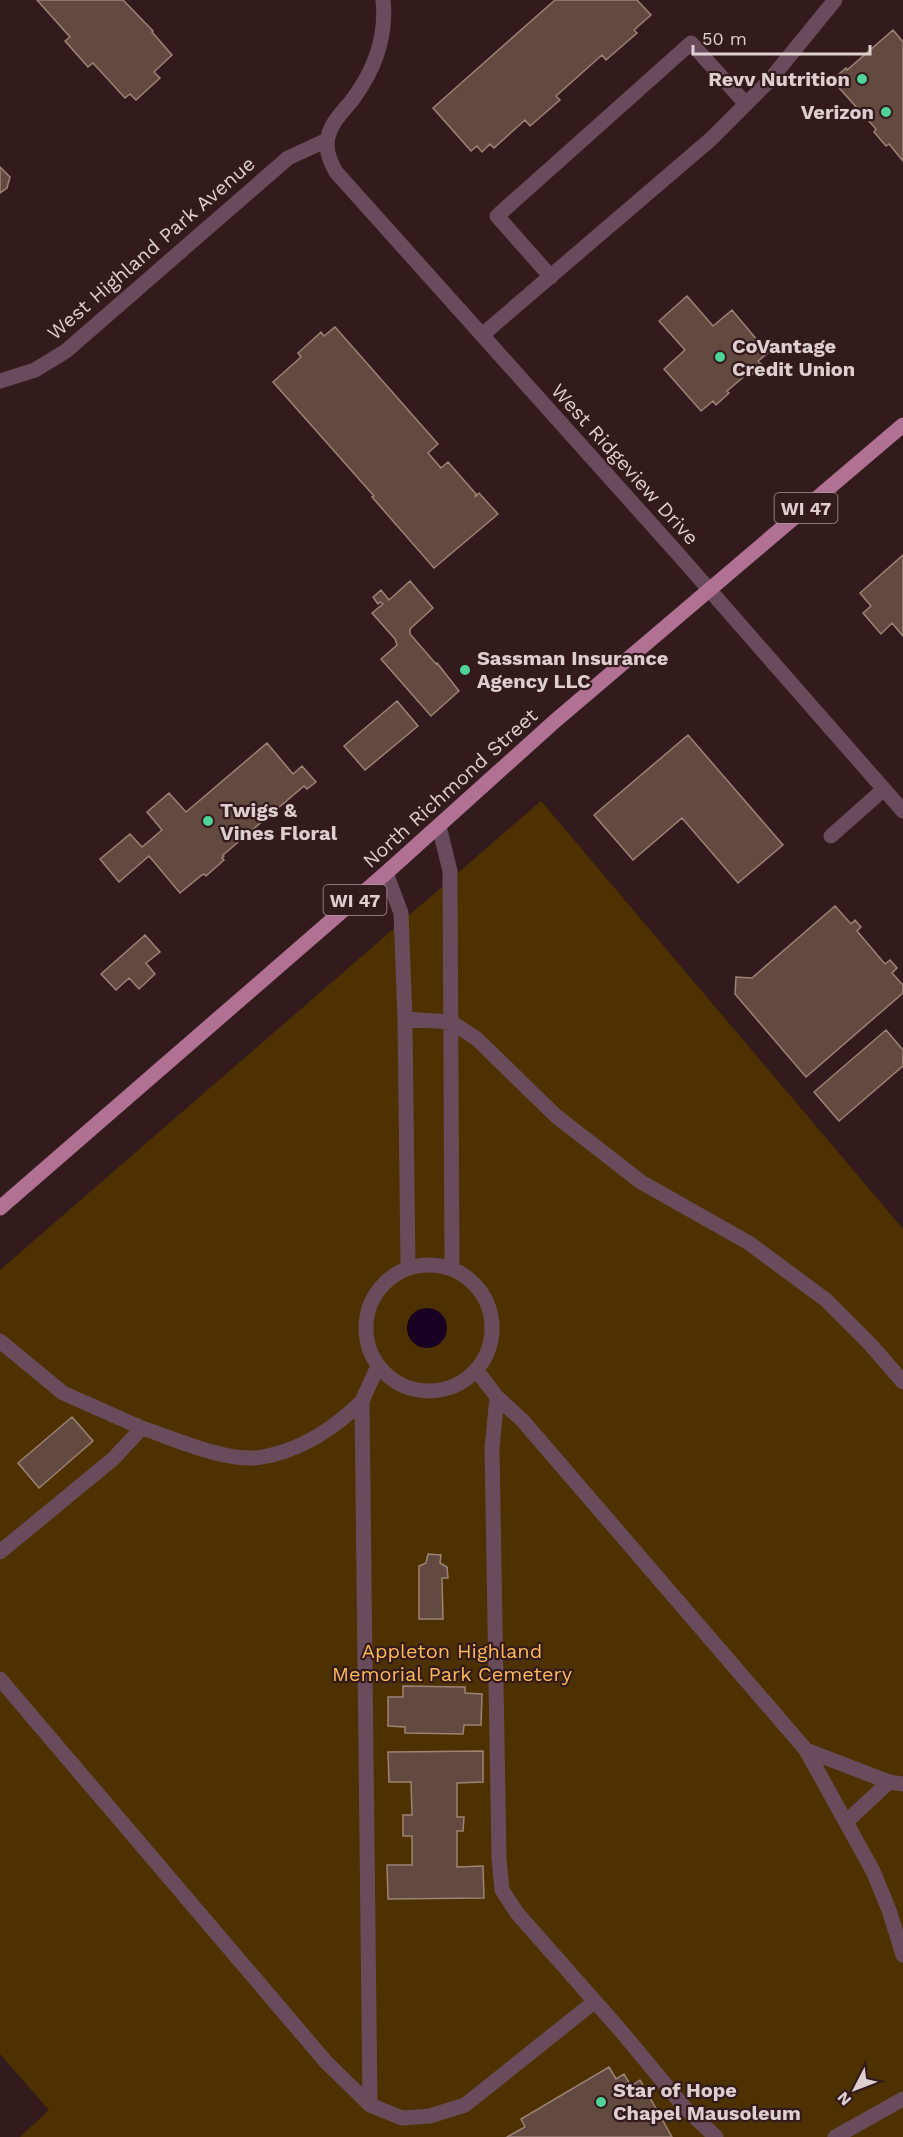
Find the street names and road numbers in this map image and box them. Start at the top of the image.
street label: West Highland Park Avenue [42,151,260,345]
street label: West Ridgeview Drive [546,378,704,550]
road number: WI 47 [774,493,838,523]
street label: North Richmond Street [358,703,543,873]
road number: WI 47 [324,885,386,915]

